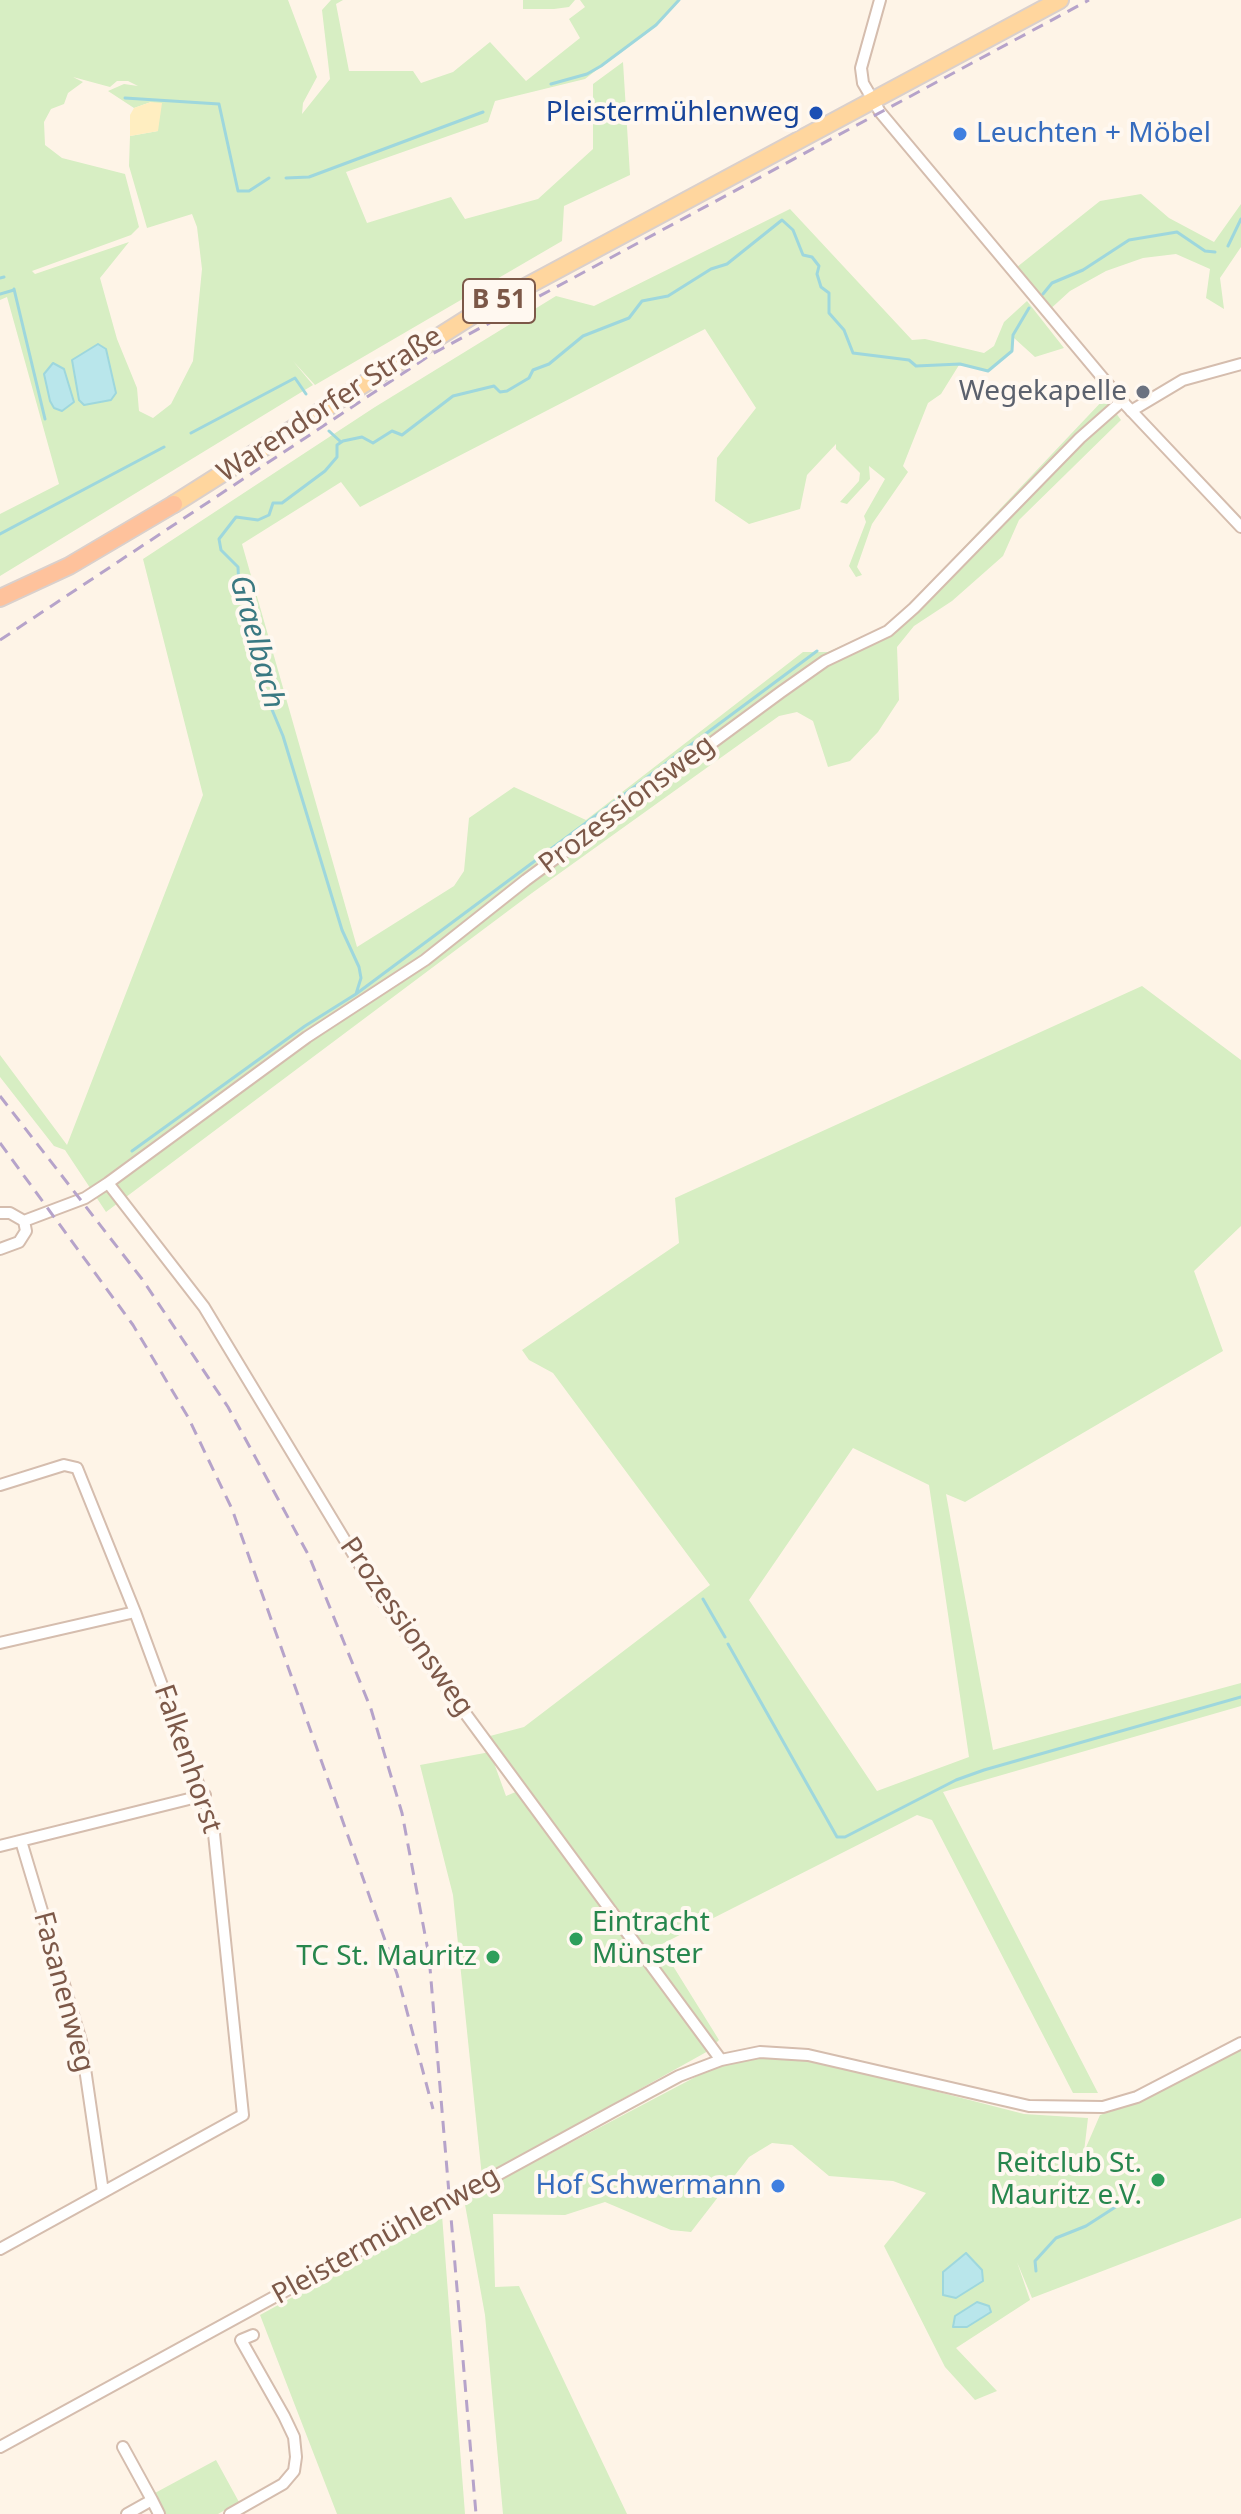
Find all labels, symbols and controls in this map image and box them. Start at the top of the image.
place label: Pleistermühlenweg [546,96,800,130]
marker: Pleistermühlenweg [807,104,825,122]
place label: Leuchten + Möbel [976,117,1211,151]
marker: Leuchten + Möbel [951,125,969,143]
road number: B 51 [463,279,535,323]
street label: Warendorfer Straße [211,320,449,490]
place label: Wegekapelle [959,375,1127,409]
marker: Wegekapelle [1134,383,1152,401]
water label: Graelbach [221,571,291,713]
street label: Prozessionsweg [533,728,721,882]
street label: Prozessionsweg [332,1531,480,1723]
street label: Falkenhorst [146,1680,228,1838]
place label: Eintracht Münster [592,1906,710,1972]
street label: Fasanenweg [25,1908,101,2076]
marker: Eintracht Münster [567,1930,585,1948]
place label: TC St. Mauritz [296,1940,477,1974]
marker: TC St. Mauritz [484,1948,502,1966]
place label: Reitclub St. Mauritz e.V. [990,2147,1142,2213]
street label: Pleistermühlenweg [267,2160,505,2312]
place label: Hof Schwermann [535,2169,762,2203]
marker: Reitclub St. Mauritz e.V. [1149,2171,1167,2189]
marker: Hof Schwermann [769,2177,787,2195]

